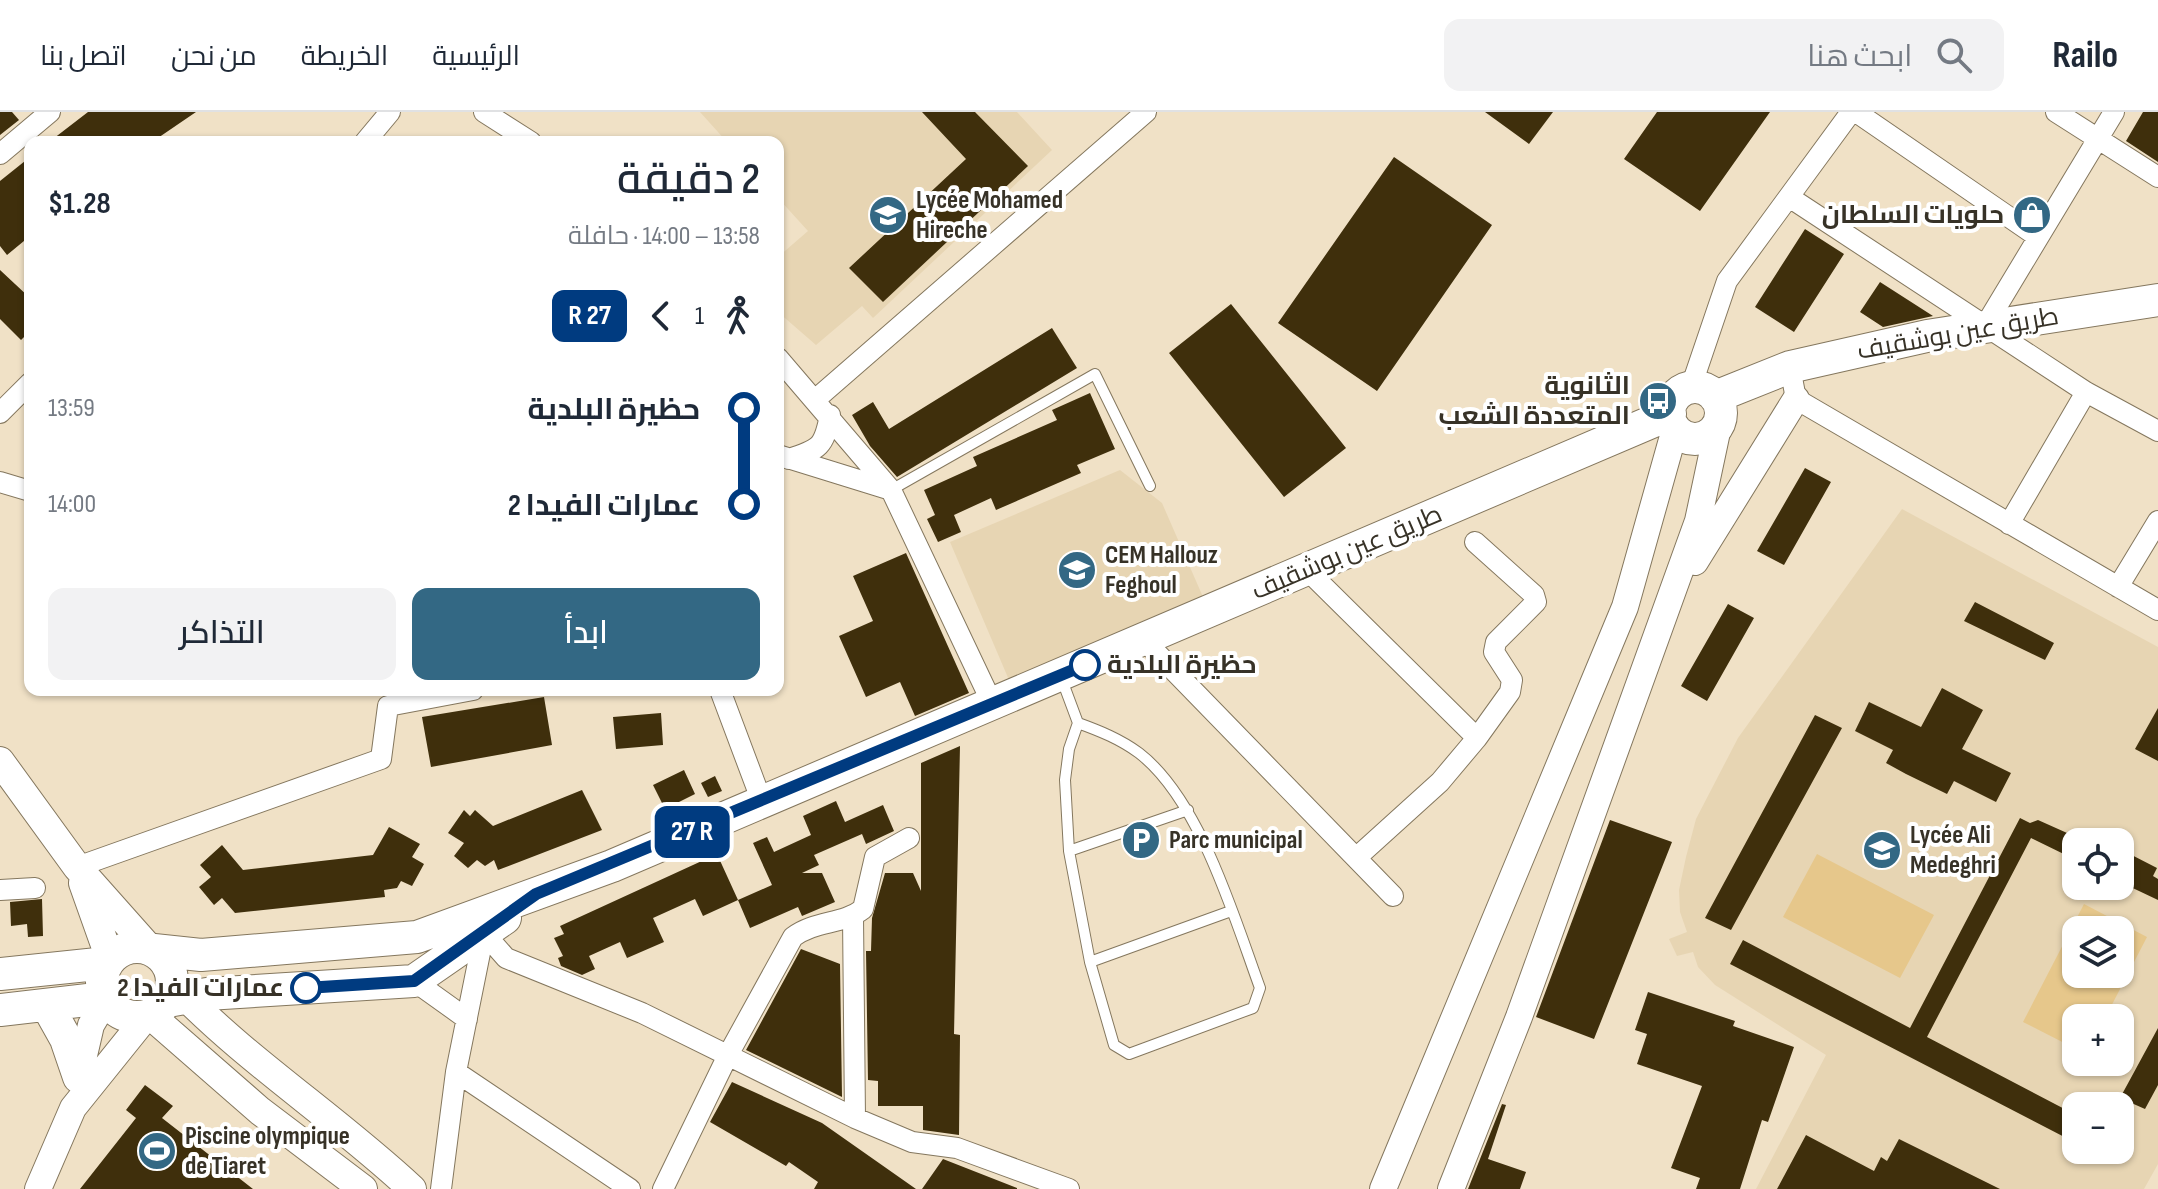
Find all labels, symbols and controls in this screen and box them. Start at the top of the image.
search box [1444,19,2004,91]
icon: search [1932,33,1976,77]
text: Railo [2052,33,2118,78]
text: ابحث هنا [1807,39,1912,75]
text: اتصل بنا [40,40,127,73]
text: من نحن [171,40,257,73]
text: الخريطة [301,40,388,73]
text: الرئيسية [432,40,520,73]
text: 2 دقيقة [617,153,760,206]
place label: Lycée Mohamed Hireche [916,185,1063,246]
text: $1.28 [48,186,111,222]
school or university icon: Lycée Mohamed Hireche [867,194,909,236]
shop icon: حلويات السلطان [2011,194,2053,236]
place label: حلويات السلطان [1822,200,2004,231]
text: 13:58 – 14:00 · حافلة [568,221,760,252]
icon: back [639,294,683,338]
icon: walk [716,294,760,338]
text: 27 R [568,299,611,332]
text: 1 [695,301,704,332]
street label: طريق عين بوشقيف [1855,301,2061,367]
place label: الثانوية المتعددة الشعب [1438,371,1630,432]
bus stop icon: الثانوية المتعددة الشعب [1637,380,1679,422]
text: حظيرة البلدية [528,392,700,428]
text: 13:59 [48,393,95,424]
text: عمارات الفيدا 2 [508,488,700,524]
text: 14:00 [48,489,96,520]
street label: طريق عين بوشقيف [1247,499,1447,607]
place label: CEM Hallouz Feghoul [1105,540,1218,601]
school or university icon: CEM Hallouz Feghoul [1056,549,1098,591]
button: التذاكر [48,588,396,680]
button: ابدأ [412,588,760,680]
marker: حظيرة البلدية [1070,650,1100,680]
place label: حظيرة البلدية [1107,650,1256,681]
line badge: 27 R [636,806,748,858]
text: 27 R [671,815,713,848]
parking icon: Parc municipal [1120,819,1162,861]
place label: Lycée Ali Medeghri [1910,820,1996,881]
place label: Parc municipal [1169,825,1303,856]
map controls [2062,828,2134,1164]
button: locate [2062,828,2134,900]
school or university icon: Lycée Ali Medeghri [1861,829,1903,871]
button: layers [2062,916,2134,988]
place label: عمارات الفيدا 2 [117,973,284,1004]
marker: عمارات الفيدا 2 [291,973,321,1003]
button: + [2062,1004,2134,1076]
button: − [2062,1092,2134,1164]
place label: Piscine olympique de Tiaret [185,1121,350,1182]
sports icon: Piscine olympique de Tiaret [136,1130,178,1172]

